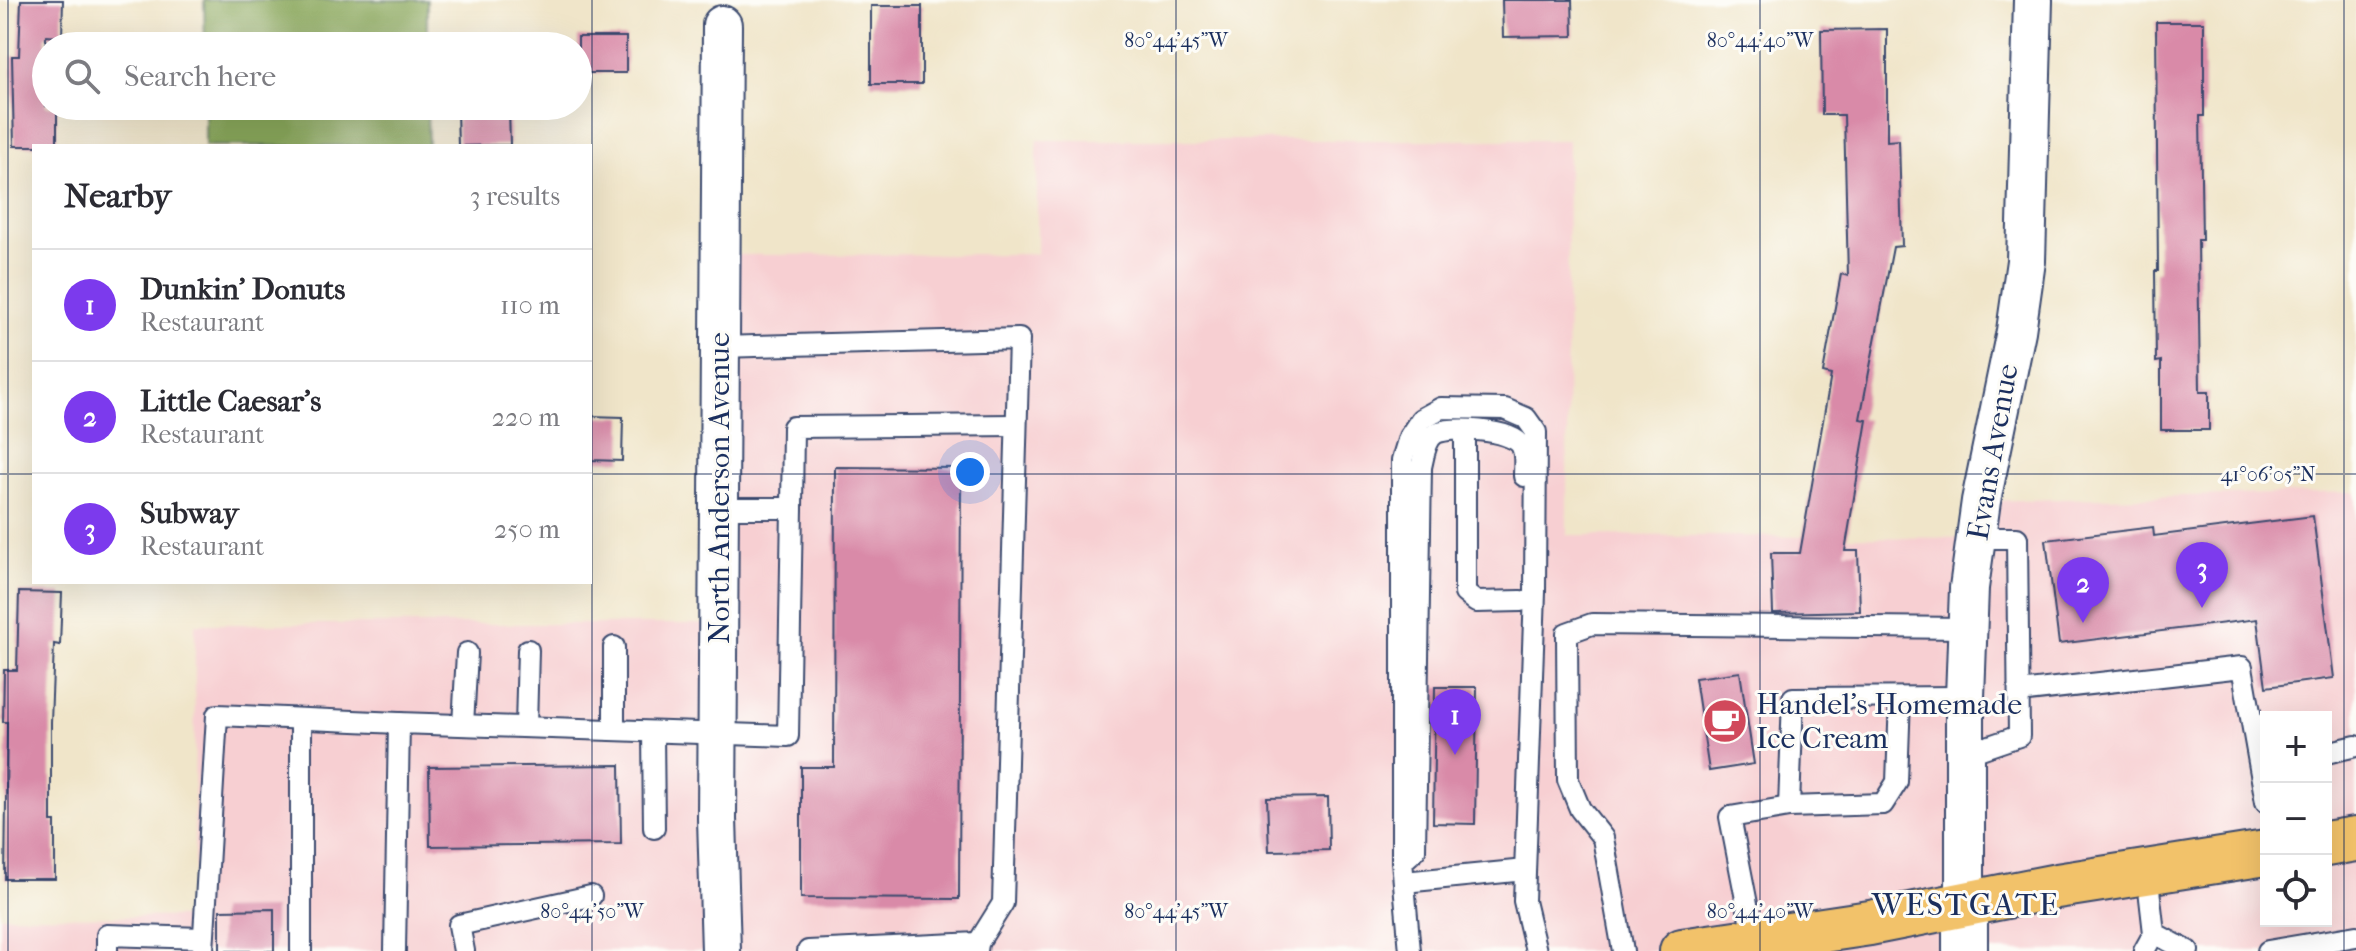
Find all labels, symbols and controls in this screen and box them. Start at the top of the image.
text: 80°44'45"W [1124,29,1229,52]
text: 80°44'40"W [1707,29,1815,52]
search box [32,32,592,120]
icon: search [60,54,104,98]
text: Search here [124,59,276,94]
text: Nearby [64,176,171,216]
text: 3 results [470,181,560,212]
text: Dunkin' Donuts [140,272,345,307]
text: 1 [85,290,95,321]
text: 110 m [500,290,560,321]
text: Restaurant [140,307,264,338]
street label: North Anderson Avenue [702,332,737,644]
street label: Evans Avenue [1960,361,2026,543]
text: Little Caesar's [140,384,321,419]
text: 2 [83,402,97,433]
text: 220 m [492,402,560,433]
text: Restaurant [140,419,264,450]
your location [950,452,990,492]
text: 41°06'05"N [2220,463,2316,486]
text: Subway [140,496,239,531]
text: 3 [85,514,95,545]
text: 250 m [494,514,560,545]
text: Restaurant [140,531,264,562]
pin: 3 [2176,542,2228,608]
pin: 2 [2057,557,2109,623]
place label: Handel's Homemade Ice Cream [1756,687,2022,756]
pin: 1 [1429,689,1481,755]
cafe icon: Handel's Homemade Ice Cream [1701,697,1749,745]
map controls [2260,711,2332,927]
button: + [2260,711,2332,783]
button: − [2260,783,2332,855]
button: locate [2260,855,2332,927]
district label: WESTGATE [1871,886,2060,923]
text: 80°44'50"W [540,900,645,923]
text: 80°44'45"W [1124,900,1229,923]
text: 80°44'40"W [1707,900,1815,923]

